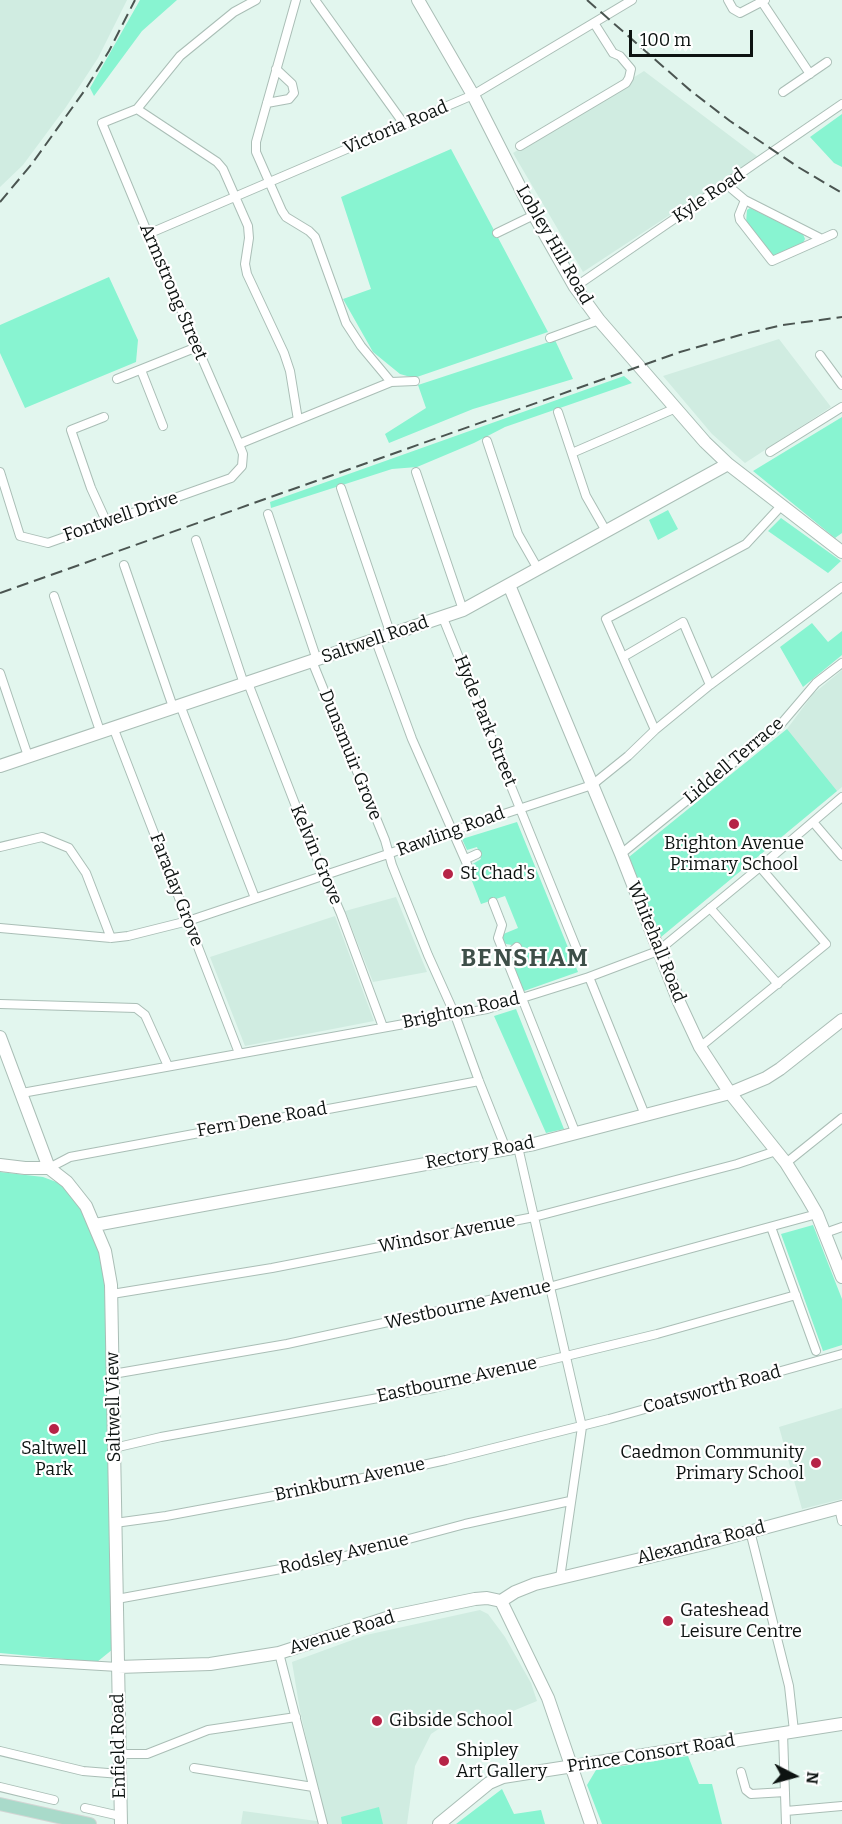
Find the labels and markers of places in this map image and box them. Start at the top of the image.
marker: Brighton Avenue Primary School [727,817,741,831]
place label: Brighton Avenue Primary School [664,833,804,876]
place label: St Chad's [460,863,535,885]
marker: St Chad's [441,867,455,881]
marker: Saltwell Park [47,1422,61,1436]
place label: Saltwell Park [21,1438,87,1480]
place label: Caedmon Community Primary School [620,1442,804,1484]
marker: Caedmon Community Primary School [809,1456,823,1470]
place label: Gateshead Leisure Centre [680,1600,802,1642]
marker: Gateshead Leisure Centre [661,1614,675,1628]
place label: Gibside School [389,1710,513,1732]
marker: Gibside School [370,1714,384,1728]
place label: Shipley Art Gallery [456,1740,547,1782]
marker: Shipley Art Gallery [437,1754,451,1768]

